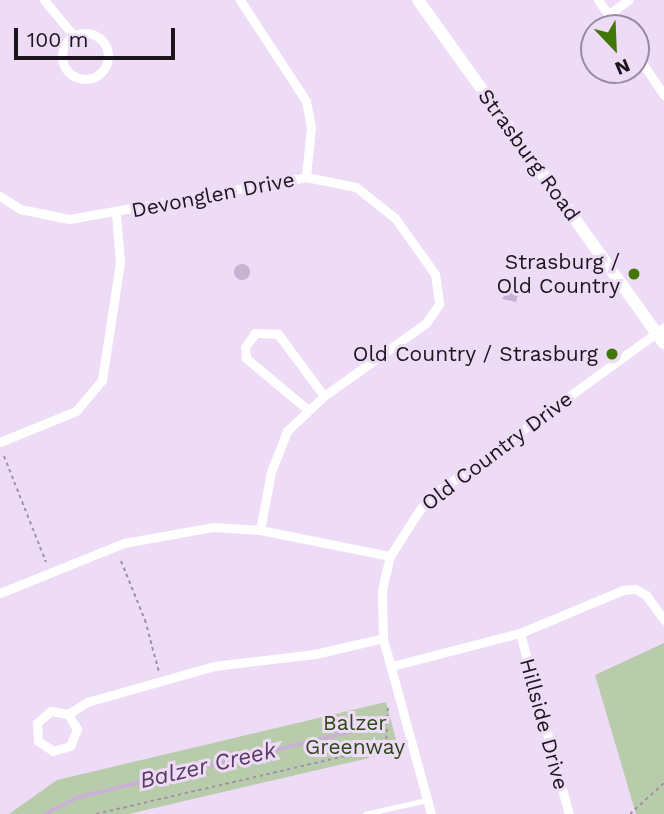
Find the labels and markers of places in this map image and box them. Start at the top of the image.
place label: Strasburg / Old Country [497,249,620,299]
marker: Strasburg / Old Country [626,266,642,282]
place label: Old Country / Strasburg [352,341,598,367]
marker: Old Country / Strasburg [604,346,620,362]

